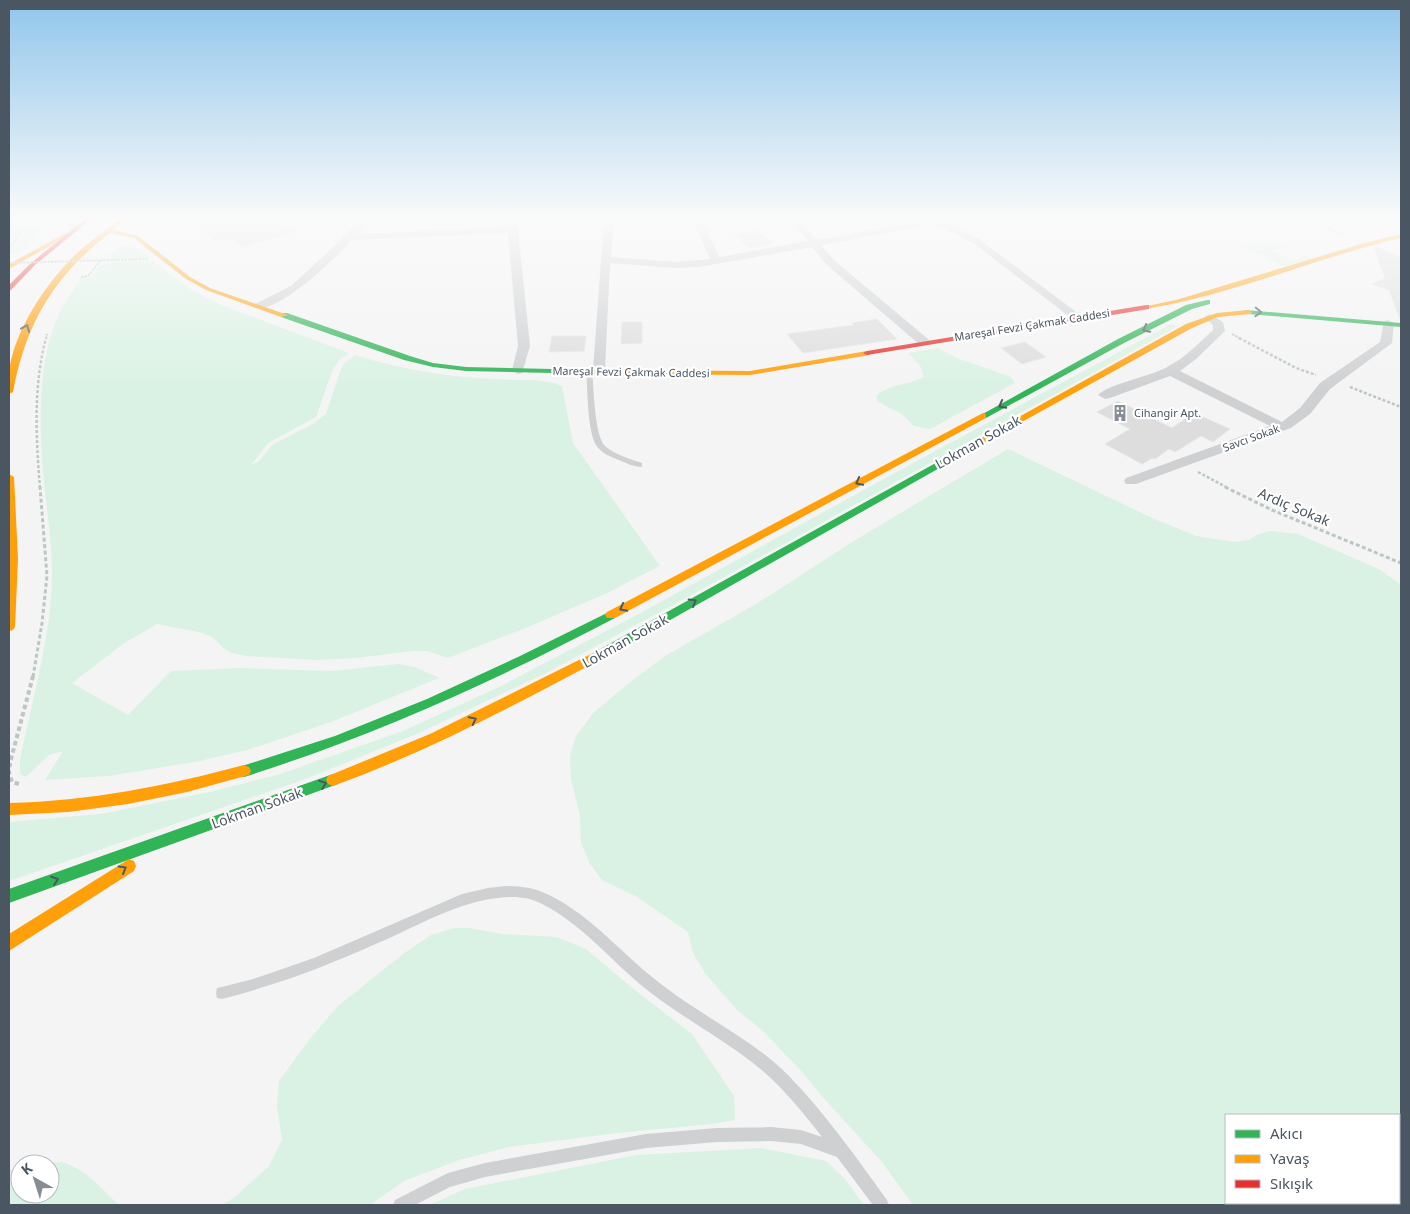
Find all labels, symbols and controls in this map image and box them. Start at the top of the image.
street label: Mareşal Fevzi Çakmak Caddesi [953,305,1111,344]
one-way arrow [1254,307,1262,318]
one-way arrow [1142,323,1151,333]
one-way arrow [20,325,30,333]
street label: Mareşal Fevzi Çakmak Caddesi [552,363,710,380]
one-way arrow [999,399,1008,409]
building icon: Cihangir Apt. [1110,403,1130,423]
place label: Cihangir Apt. [1134,405,1201,420]
street label: Lokman Sokak [931,410,1025,473]
street label: Savcı Sokak [1220,420,1281,455]
one-way arrow [855,476,864,486]
street label: Ardıç Sokak [1256,483,1333,530]
one-way arrow [687,599,696,609]
one-way arrow [619,602,628,612]
street label: Lokman Sokak [578,609,672,672]
one-way arrow [467,717,476,727]
one-way arrow [319,780,327,790]
street label: Lokman Sokak [209,782,305,833]
one-way arrow [118,865,127,875]
one-way arrow [50,876,58,886]
legend [1225,1114,1400,1204]
text: Akıcı [1270,1123,1303,1143]
text: Yavaş [1270,1148,1309,1168]
north arrow [10,1154,60,1204]
text: K [17,1158,37,1179]
text: Sıkışık [1270,1173,1313,1193]

